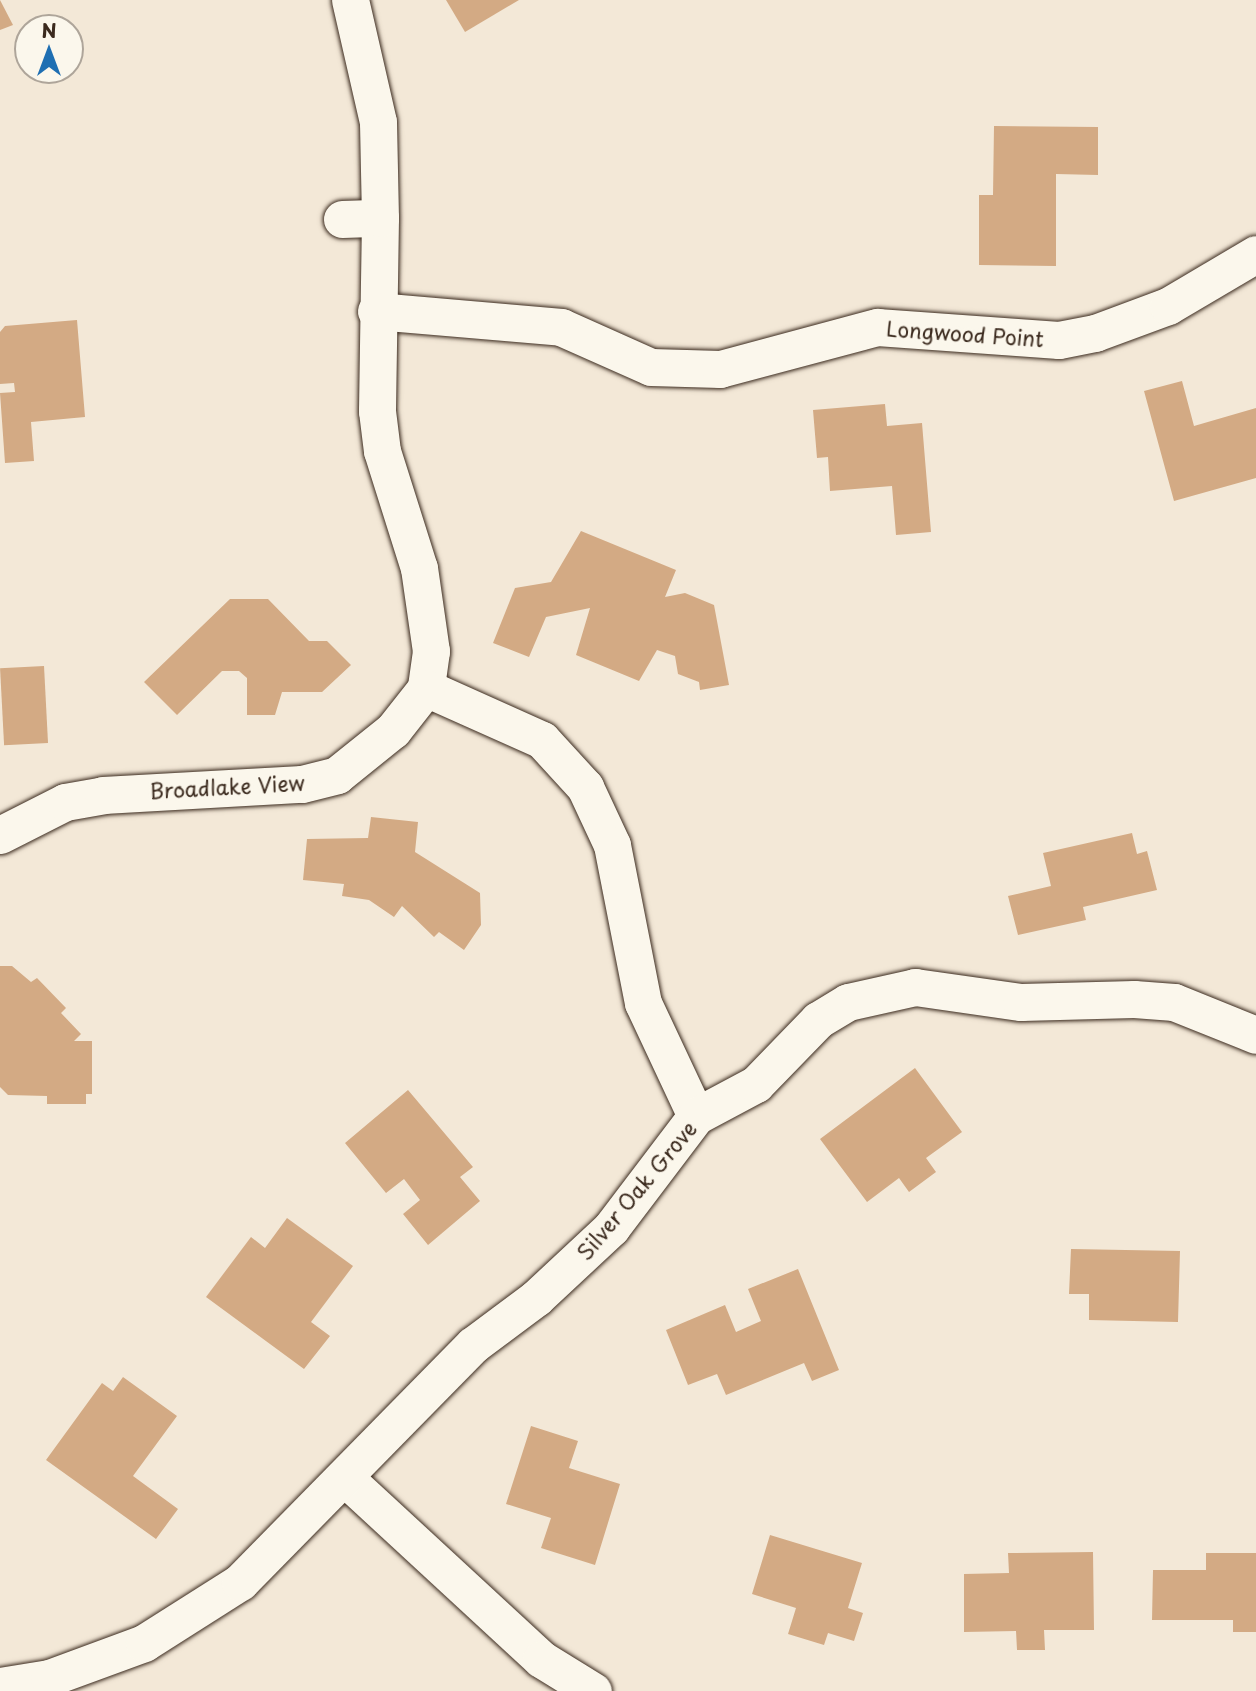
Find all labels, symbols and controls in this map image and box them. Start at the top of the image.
north arrow [14,14,84,84]
text: N [41,16,57,44]
street label: Longwood Point [885,315,1045,351]
street label: Broadlake View [148,769,306,803]
street label: Silver Oak Grove [570,1115,702,1265]

